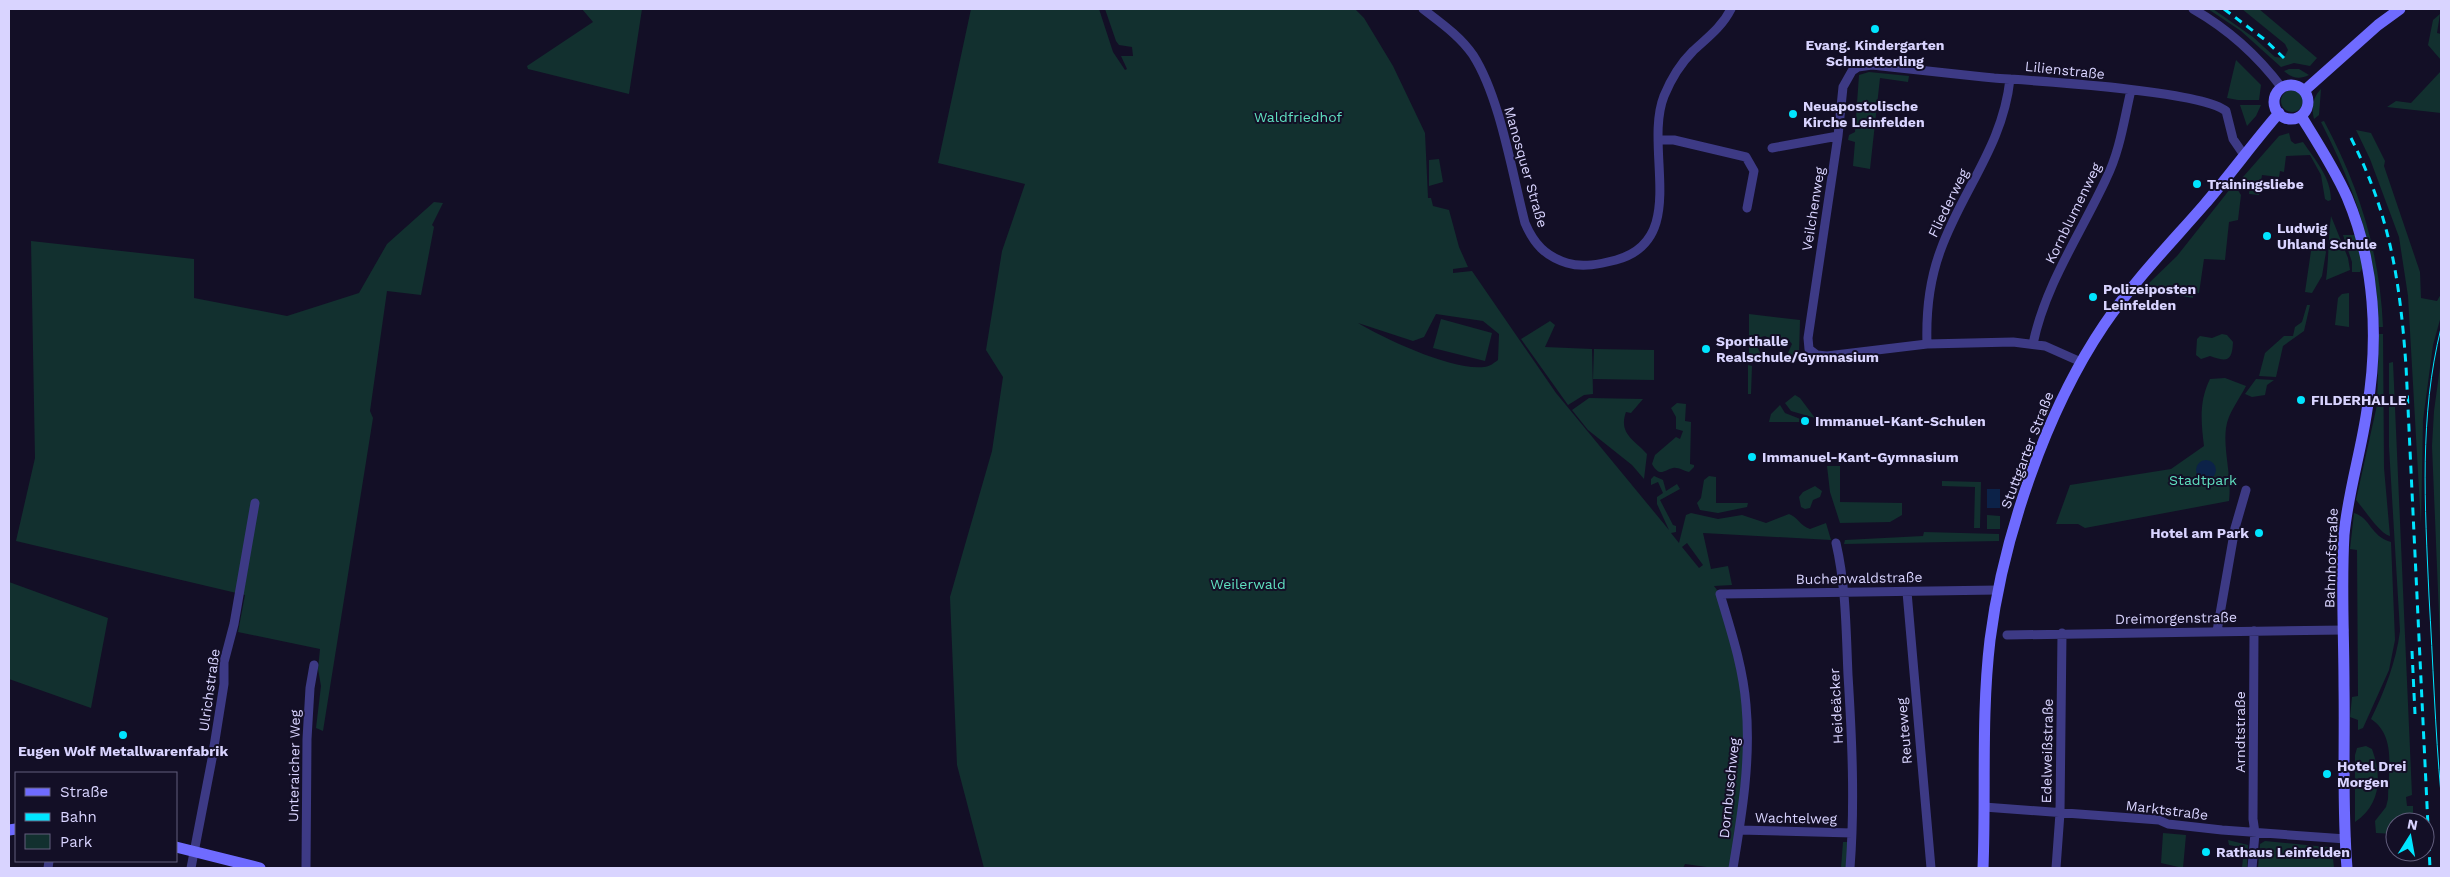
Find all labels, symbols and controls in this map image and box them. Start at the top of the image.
marker: Evang. Kindergarten Schmetterling [1869,23,1881,35]
place label: Evang. Kindergarten Schmetterling [1806,37,1944,69]
street label: Lilienstraße [2024,58,2106,82]
place label: Neuapostolische Kirche Leinfelden [1803,98,1925,130]
street label: Manosquer Straße [1501,105,1551,229]
marker: Neuapostolische Kirche Leinfelden [1787,108,1799,120]
park label: Waldfriedhof [1254,109,1343,125]
street label: Kornblumenweg [2042,160,2105,266]
street label: Veilchenweg [1798,165,1828,252]
street label: Fliederweg [1925,166,1972,240]
place label: Trainingsliebe [2207,176,2304,192]
marker: Trainingsliebe [2191,178,2203,190]
place label: Ludwig Uhland Schule [2277,220,2377,252]
marker: Ludwig Uhland Schule [2261,230,2273,242]
place label: Polizeiposten Leinfelden [2103,281,2196,313]
marker: Polizeiposten Leinfelden [2087,291,2099,303]
place label: Sporthalle Realschule/Gymnasium [1716,333,1879,365]
marker: Sporthalle Realschule/Gymnasium [1700,343,1712,355]
street label: Stuttgarter Straße [1997,389,2057,511]
place label: FILDERHALLE [2311,392,2407,408]
marker: FILDERHALLE [2295,394,2307,406]
place label: Immanuel-Kant-Schulen [1815,413,1986,429]
marker: Immanuel-Kant-Schulen [1799,415,1811,427]
place label: Immanuel-Kant-Gymnasium [1762,449,1959,465]
marker: Immanuel-Kant-Gymnasium [1746,451,1758,463]
park label: Stadtpark [2169,472,2237,488]
street label: Bahnhofstraße [2321,508,2341,608]
place label: Hotel am Park [2150,525,2249,541]
marker: Hotel am Park [2253,527,2265,539]
street label: Buchenwaldstraße [1795,569,1923,587]
park label: Weilerwald [1210,576,1286,592]
street label: Dreimorgenstraße [2115,609,2237,627]
street label: Ulrichstraße [195,648,223,732]
street label: Heideäcker [1826,667,1846,744]
street label: Arndtstraße [2232,691,2248,773]
street label: Reuteweg [1893,697,1915,765]
street label: Edelweißstraße [2038,698,2056,804]
street label: Unteraicher Weg [285,709,303,822]
marker: Eugen Wolf Metallwarenfabrik [117,729,129,741]
street label: Dornbuschweg [1716,736,1742,839]
place label: Eugen Wolf Metallwarenfabrik [18,743,228,759]
place label: Hotel Drei Morgen [2337,758,2406,790]
marker: Hotel Drei Morgen [2321,768,2333,780]
legend [15,772,178,862]
text: Straße [60,783,108,801]
street label: Marktstraße [2125,797,2209,823]
text: Bahn [60,808,97,826]
street label: Wachtelweg [1755,809,1838,827]
north arrow [2385,812,2435,862]
text: N [2406,815,2419,833]
text: Park [60,833,93,851]
place label: Rathaus Leinfelden [2216,844,2350,860]
marker: Rathaus Leinfelden [2200,846,2212,858]

